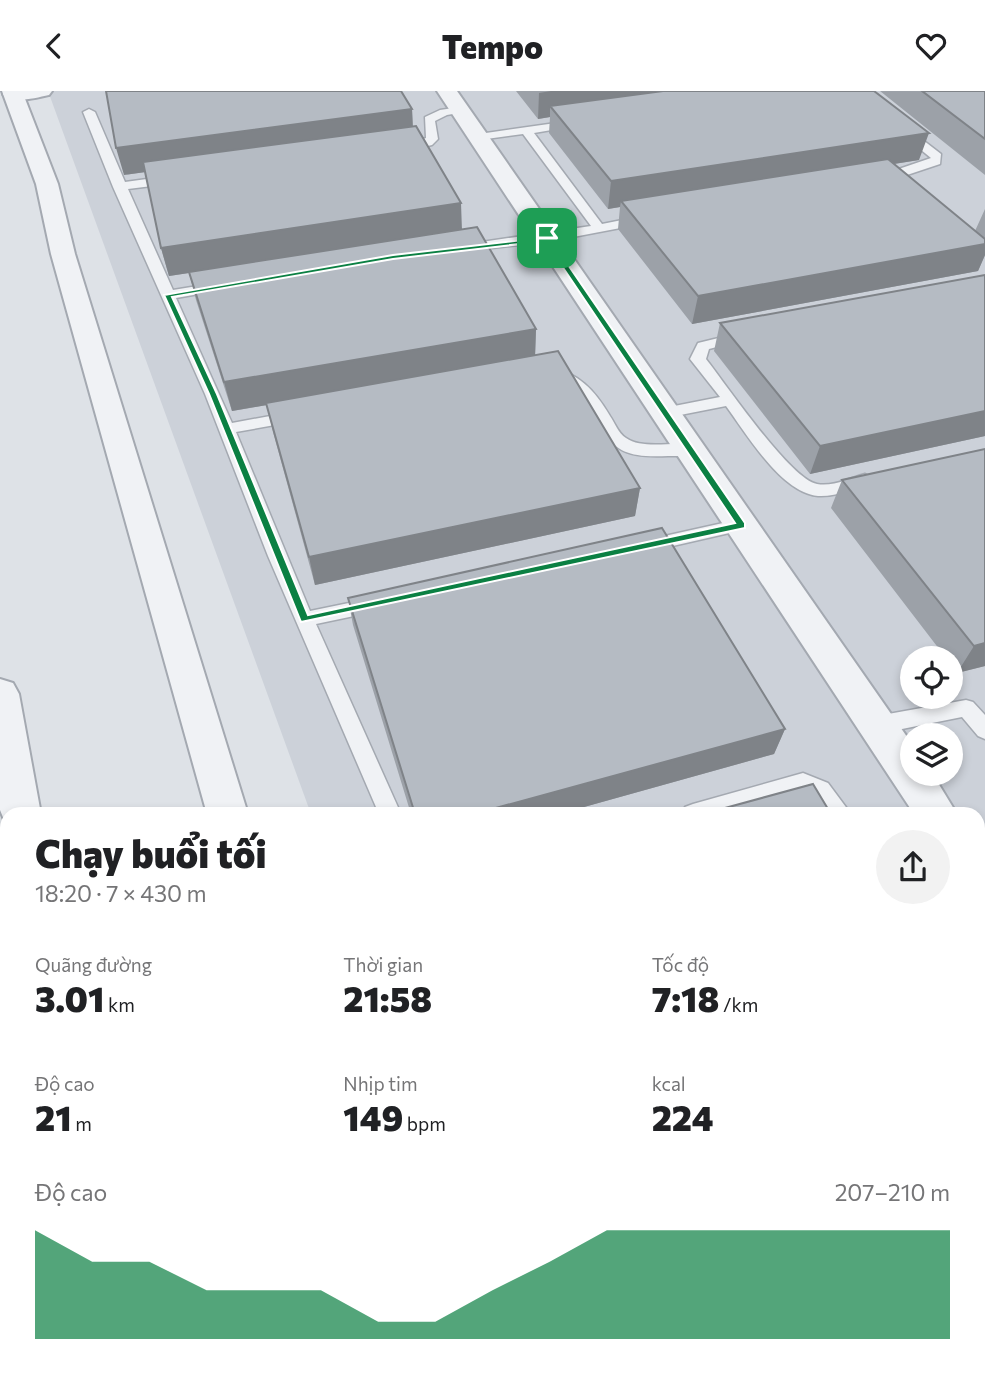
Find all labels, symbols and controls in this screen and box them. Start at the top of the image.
text: Tempo [442,26,543,66]
icon: back [35,27,73,65]
icon: heart [912,27,950,65]
pin [517,208,577,268]
icon: arrive [528,219,566,257]
map controls [900,646,963,786]
button: locate [900,646,963,709]
button: layers [900,723,963,786]
text: Chạy buổi tối [35,829,267,876]
button: share [876,830,950,904]
text: 18:20 · 7 × 430 m [35,879,207,907]
text: Quãng đường [35,953,152,976]
text: Thời gian [343,953,423,976]
text: Tốc độ [652,953,709,976]
text: 3.01 [35,976,104,1019]
text: 21:58 [343,976,432,1019]
text: 7:18 [652,976,719,1019]
text: km [104,993,135,1016]
text: /km [719,993,758,1016]
text: Độ cao [35,1072,95,1095]
text: Nhịp tim [343,1072,418,1095]
text: kcal [652,1072,686,1095]
text: 21 [35,1095,72,1138]
text: 149 [343,1095,403,1138]
text: 224 [652,1095,713,1138]
text: m [72,1112,92,1135]
text: bpm [403,1112,446,1135]
text: Độ cao [35,1178,107,1206]
text: 207–210 m [835,1178,950,1206]

